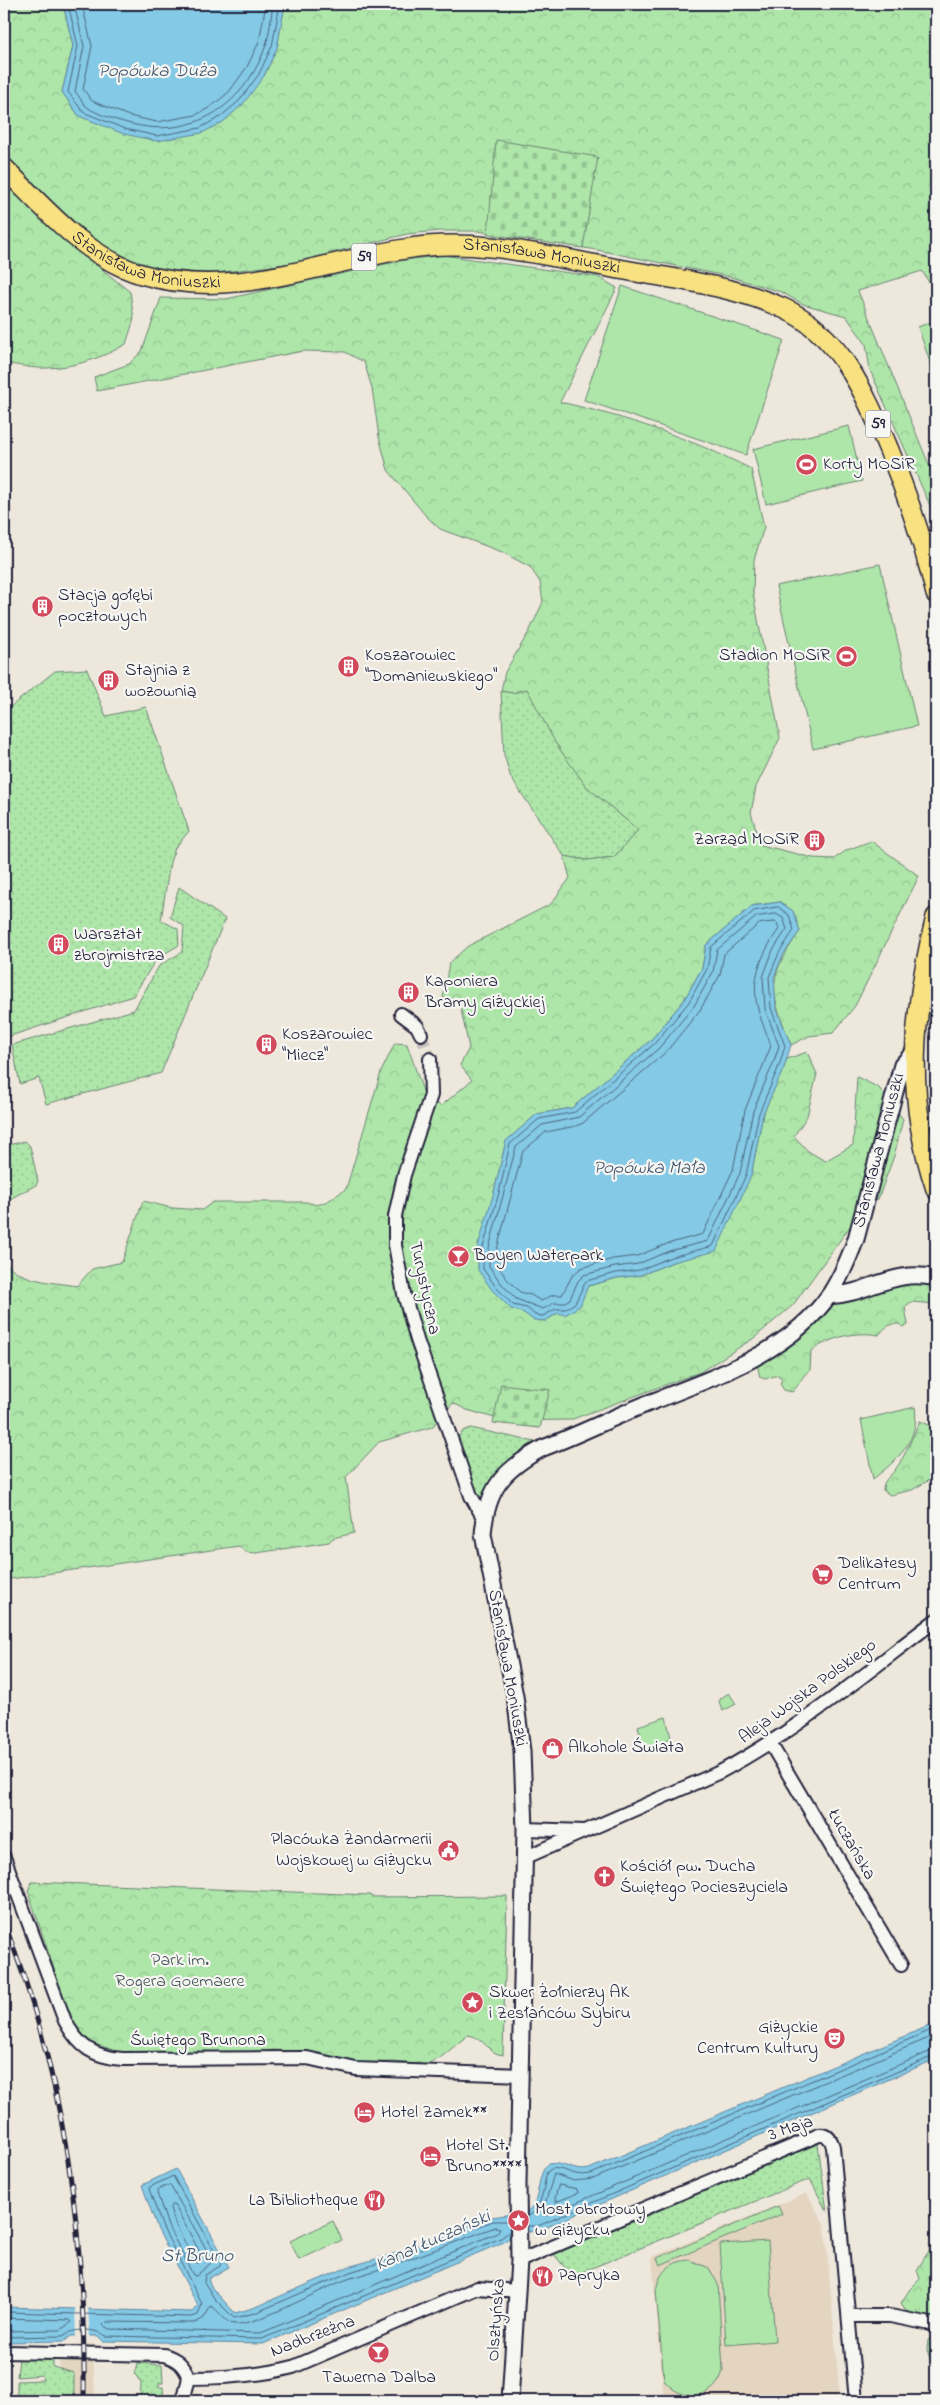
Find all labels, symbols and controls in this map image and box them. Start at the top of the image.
water label: Popówka Duża [98,58,217,85]
street label: Stanisława Moniuszki [65,225,221,296]
street label: Stanisława Moniuszki [462,232,622,282]
road number: 59 [352,243,376,270]
road number: 59 [866,410,890,438]
place label: Korty MOSiR [823,452,915,478]
sports icon: Korty MOSiR [795,453,819,477]
place label: Stacja gołębi pocztowych [58,583,153,630]
building icon: Stacja gołębi pocztowych [30,594,54,618]
place label: Koszarowiec "Domaniewskiego" [365,643,498,691]
place label: Stadion MOSiR [719,643,830,669]
sports icon: Stadion MOSiR [834,644,858,668]
building icon: Koszarowiec "Domaniewskiego" [337,654,361,678]
place label: Stajnia z wozownią [125,658,197,705]
building icon: Stajnia z wozownią [97,669,121,693]
place label: Zarząd MOSiR [694,827,799,853]
building icon: Zarząd MOSiR [803,828,827,852]
place label: Warsztat zbrojmistrza [74,922,165,969]
building icon: Warsztat zbrojmistrza [46,933,70,957]
place label: Kaponiera Bramy Giżyckiej [424,969,545,1016]
building icon: Kaponiera Bramy Giżyckiej [397,980,421,1004]
place label: Koszarowiec "Miecz" [282,1022,373,1069]
building icon: Koszarowiec "Miecz" [254,1033,278,1057]
street label: Stanisława Moniuszki [846,1070,912,1231]
water label: Popówka Mała [593,1155,706,1182]
street label: Turystyczna [401,1239,447,1337]
place label: Boyen Waterpark [473,1243,603,1269]
bar icon: Boyen Waterpark [446,1244,470,1268]
place label: Delikatesy Centrum [837,1551,916,1598]
supermarket icon: Delikatesy Centrum [810,1562,834,1586]
street label: Stanisława Moniuszki [480,1587,534,1749]
street label: Aleja Wojska Polskiego [734,1633,883,1752]
place label: Alkohole Świata [568,1735,684,1761]
shop icon: Alkohole Świata [540,1736,564,1760]
street label: Łuczańska [820,1804,882,1885]
place label: Placówka Żandarmerii Wojskowej w Giżycku [271,1827,432,1874]
public building icon: Placówka Żandarmerii Wojskowej w Giżycku [436,1838,460,1862]
place label: Kościół pw. Ducha Świętego Pocieszyciela [620,1854,788,1902]
church icon: Kościół pw. Ducha Świętego Pocieszyciela [592,1865,616,1889]
park label: Park im. Rogera Goemaere [115,1948,246,1996]
place label: Skwer Żołnierzy AK i Zesłańców Sybiru [489,1980,631,2027]
place icon: Skwer Żołnierzy AK i Zesłańców Sybiru [461,1991,485,2015]
place label: Giżyckie Centrum Kultury [697,2015,819,2062]
theatre icon: Giżyckie Centrum Kultury [822,2026,846,2050]
street label: Świętego Brunona [130,2028,266,2055]
place label: Hotel Zamek** [381,2100,487,2126]
hotel icon: Hotel Zamek** [353,2101,377,2125]
street label: 3 Maja [765,2109,817,2149]
place label: Hotel St. Bruno**** [445,2133,522,2180]
hotel icon: Hotel St. Bruno**** [418,2144,442,2168]
place label: La Bibliotheque [249,2188,359,2214]
restaurant icon: La Bibliotheque [362,2189,386,2213]
place label: Most obrotowy w Giżycku [535,2197,645,2244]
water label: Kanał Łuczański [371,2203,496,2278]
place icon: Most obrotowy w Giżycku [507,2208,531,2232]
water label: St Bruno [161,2243,234,2270]
place label: Papryka [558,2263,620,2289]
restaurant icon: Papryka [530,2264,554,2288]
street label: Olsztyńska [481,2278,513,2362]
street label: Nadbrzeżna [267,2309,359,2365]
bar icon: Tawerna Dalba [367,2341,391,2365]
place label: Tawerna Dalba [322,2365,436,2391]

